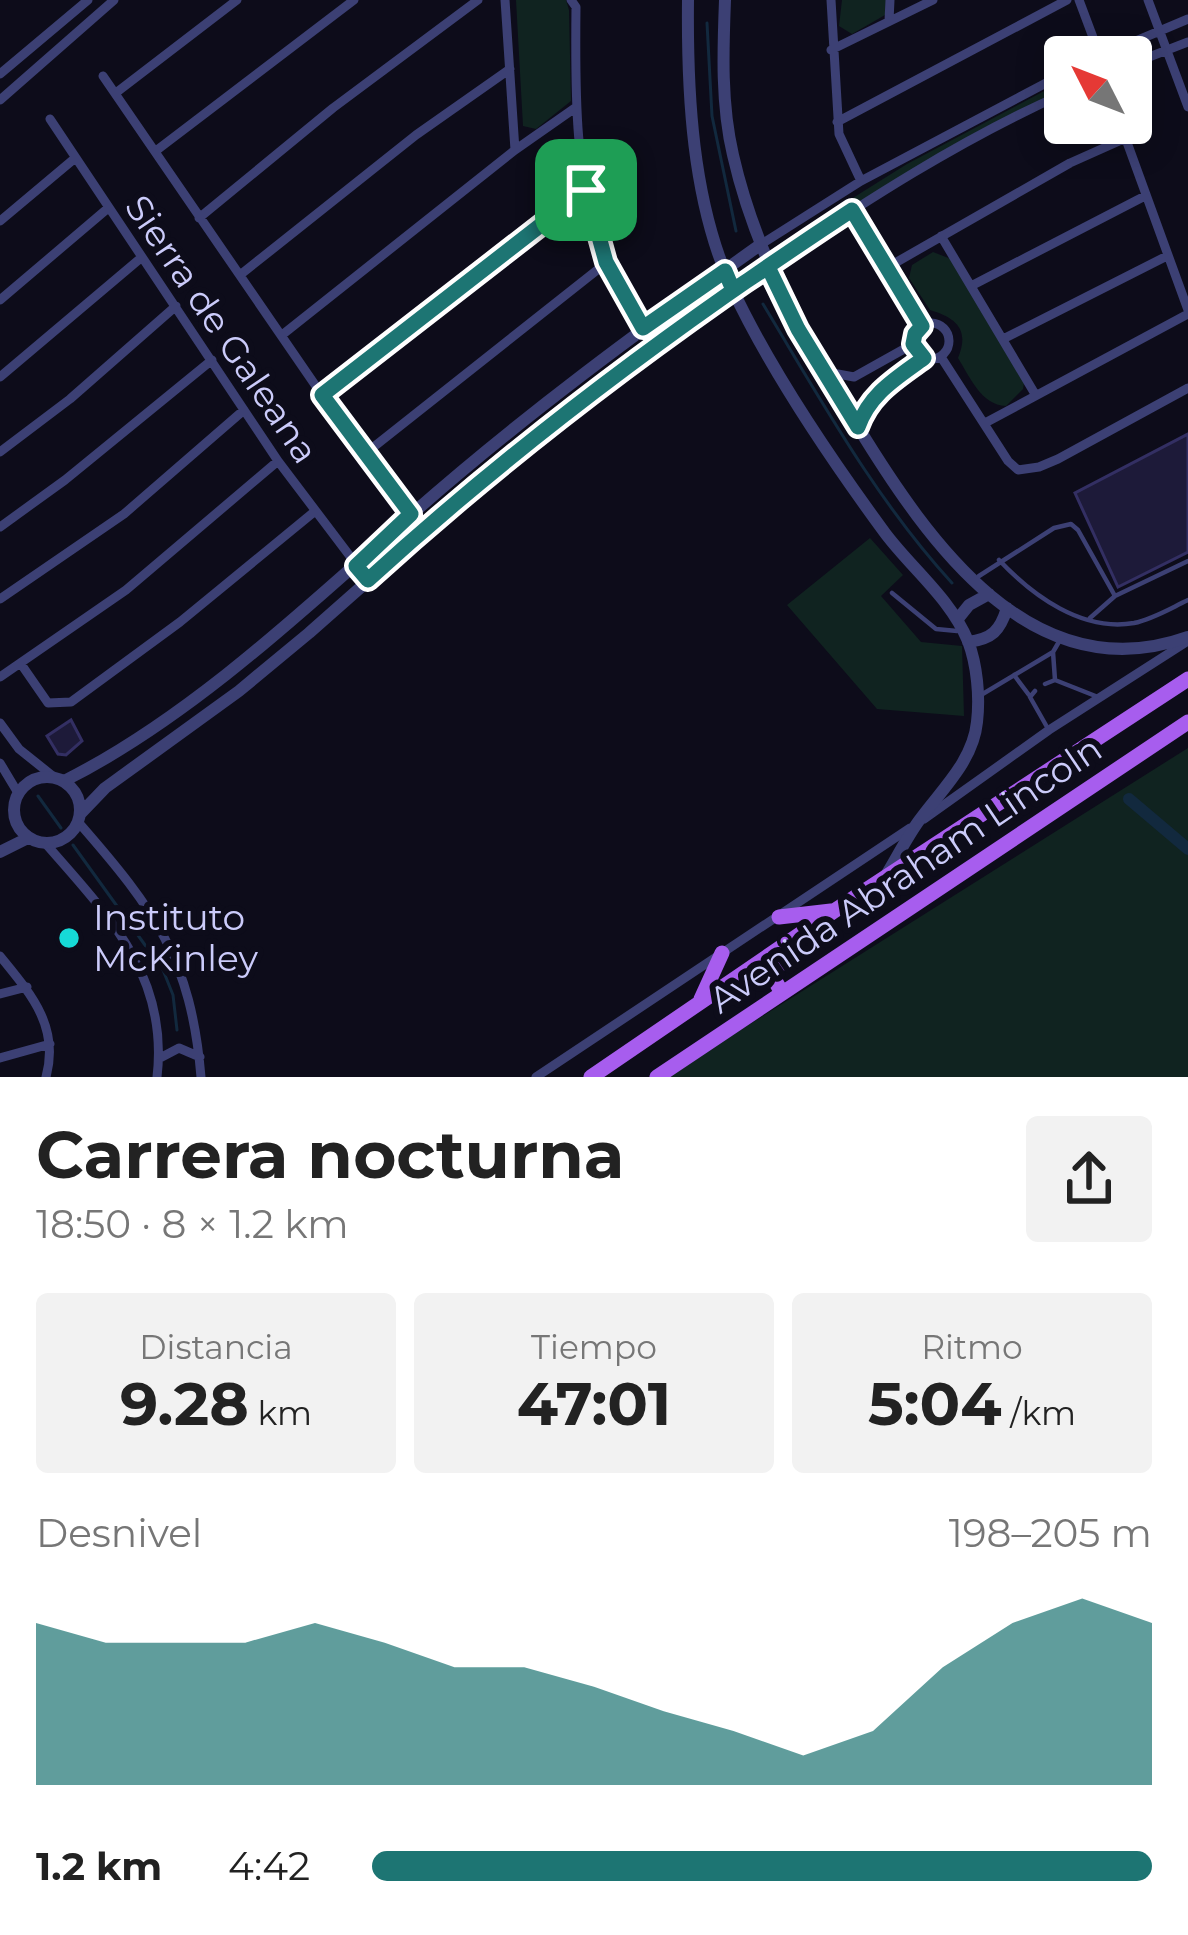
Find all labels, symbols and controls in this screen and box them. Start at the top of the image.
north arrow [1044,36,1152,144]
map controls [1044,36,1152,144]
pin [535,139,637,241]
icon: arrive [553,157,619,223]
street label: Sierra de Galeana [116,187,328,471]
street label: Avenida Abraham Lincoln [700,726,1110,1022]
place label: Instituto McKinley [93,895,258,980]
marker: Instituto McKinley [56,925,82,951]
text: Carrera nocturna [36,1114,625,1195]
button: share [1026,1116,1152,1242]
text: 18:50 · 8 × 1.2 km [36,1200,349,1248]
text: Distancia [139,1327,293,1367]
text: Tiempo [531,1327,657,1367]
text: Ritmo [921,1327,1023,1367]
text: 9.28 [120,1367,249,1440]
text: 47:01 [517,1367,671,1440]
text: 5:04 [868,1367,1002,1440]
text: km [249,1393,312,1433]
text: /km [1002,1393,1076,1433]
text: Desnivel [36,1509,202,1557]
text: 198–205 m [949,1509,1152,1557]
text: 1.2 km [36,1842,162,1890]
text: 4:42 [228,1842,310,1890]

